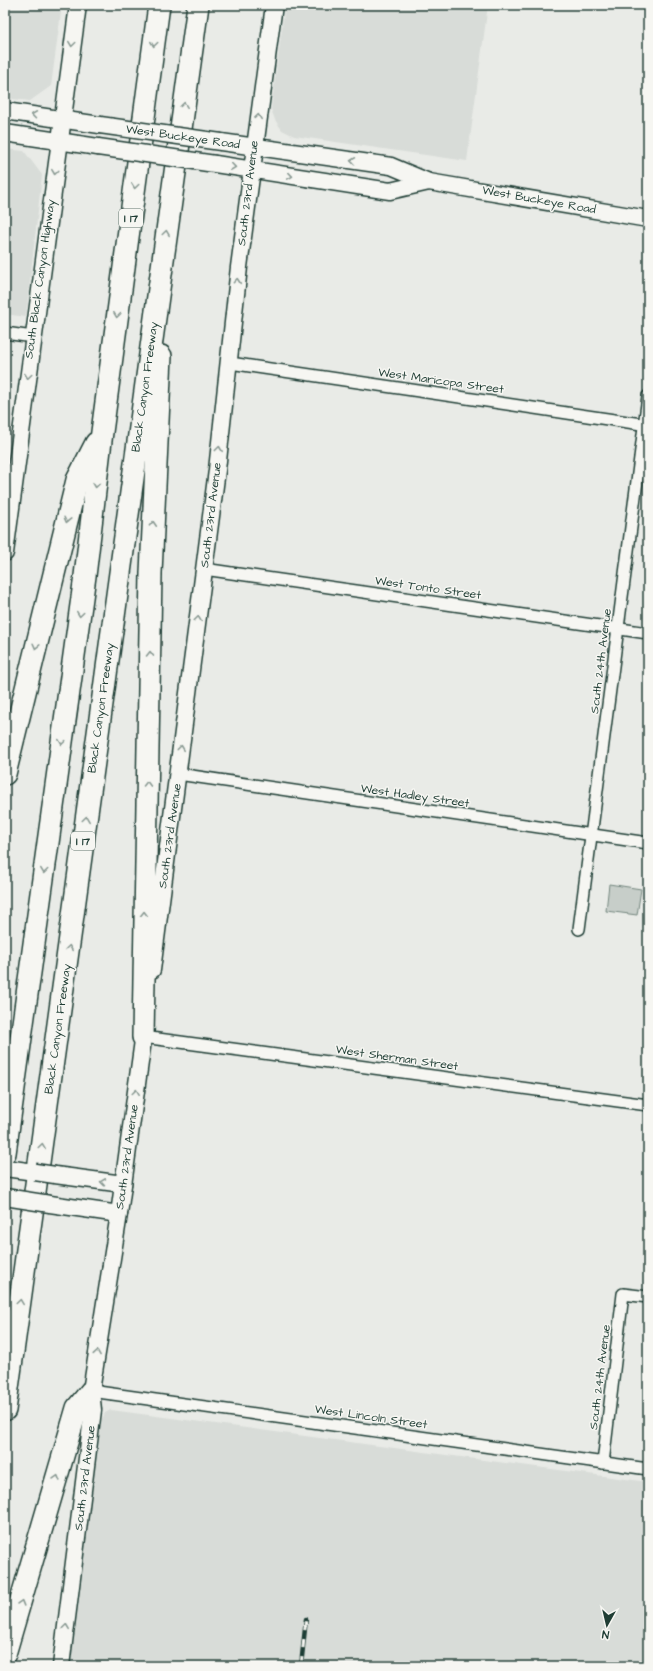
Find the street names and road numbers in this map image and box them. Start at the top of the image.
street label: West Buckeye Road [125,121,241,154]
street label: South 23rd Avenue [233,139,263,246]
street label: West Buckeye Road [481,182,597,219]
street label: South Black Canyon Highway [20,198,61,360]
road number: I 17 [119,209,143,227]
street label: Black Canyon Freeway [127,320,164,453]
street label: West Maricopa Street [377,364,505,398]
street label: South 23rd Avenue [196,461,226,568]
street label: West Tonto Street [374,572,482,604]
street label: South 24th Avenue [586,607,616,715]
street label: Black Canyon Freeway [83,641,120,774]
street label: West Hadley Street [359,780,471,813]
street label: South 23rd Avenue [154,782,186,890]
road number: I 17 [71,832,95,850]
street label: Black Canyon Freeway [40,962,77,1095]
street label: West Sherman Street [335,1041,459,1075]
street label: South 23rd Avenue [111,1103,143,1211]
street label: South 24th Avenue [585,1323,615,1431]
street label: West Lincoln Street [314,1401,429,1433]
street label: South 23rd Avenue [70,1424,100,1531]

